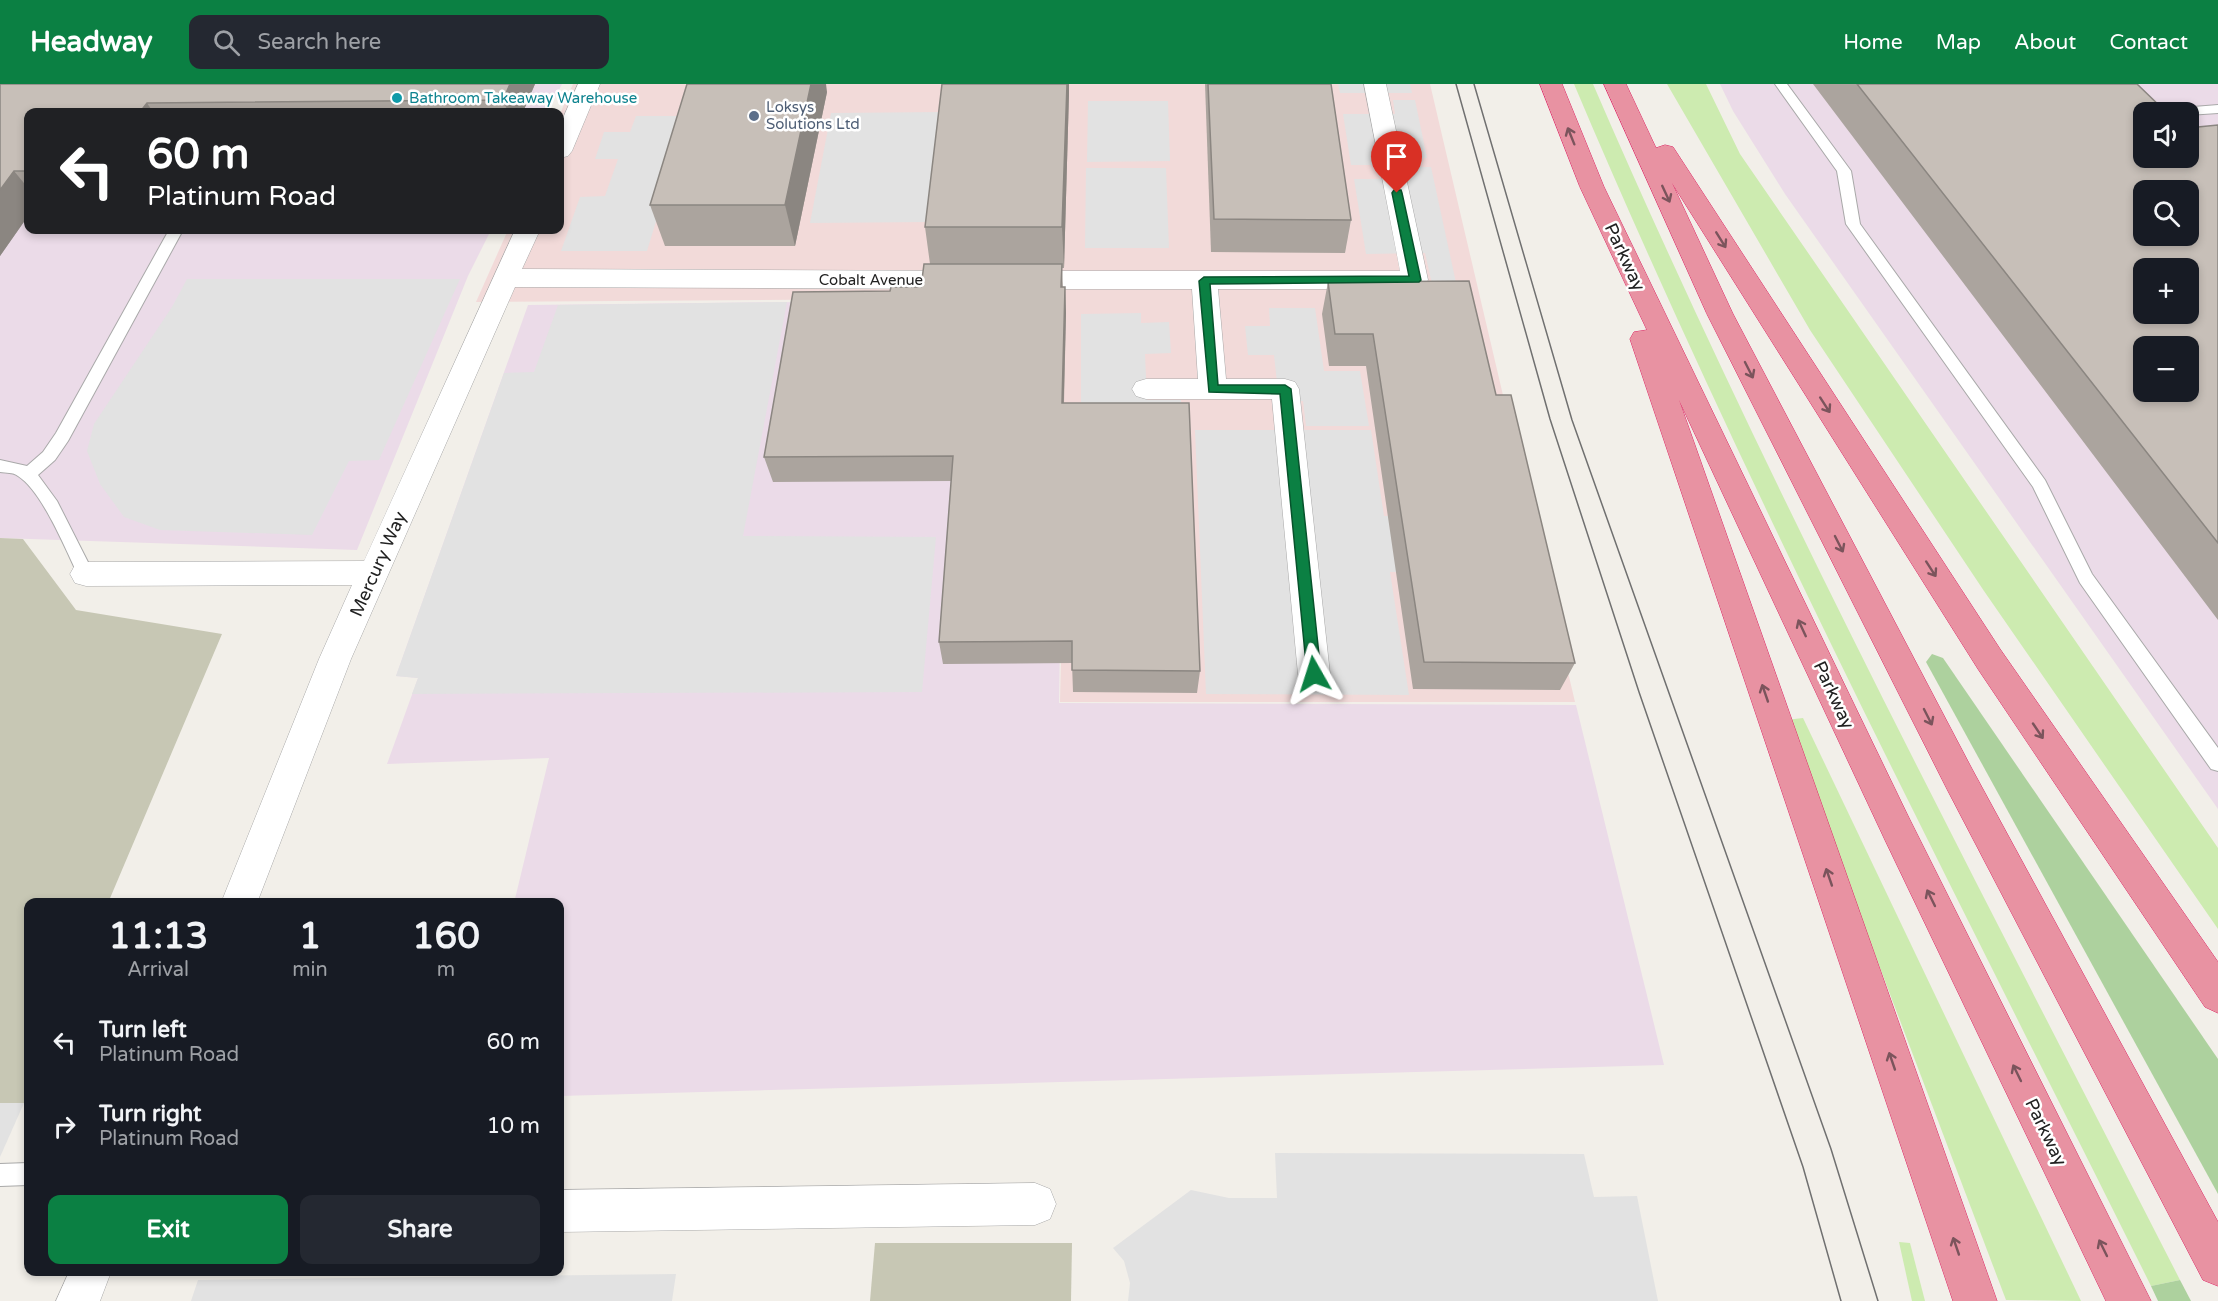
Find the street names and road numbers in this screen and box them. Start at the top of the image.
street label: Parkway [1600,220,1650,295]
street label: Cobalt Avenue [819,271,923,289]
street label: Mercury Way [345,508,411,620]
street label: Parkway [1809,658,1859,733]
street label: Parkway [2020,1095,2072,1170]

